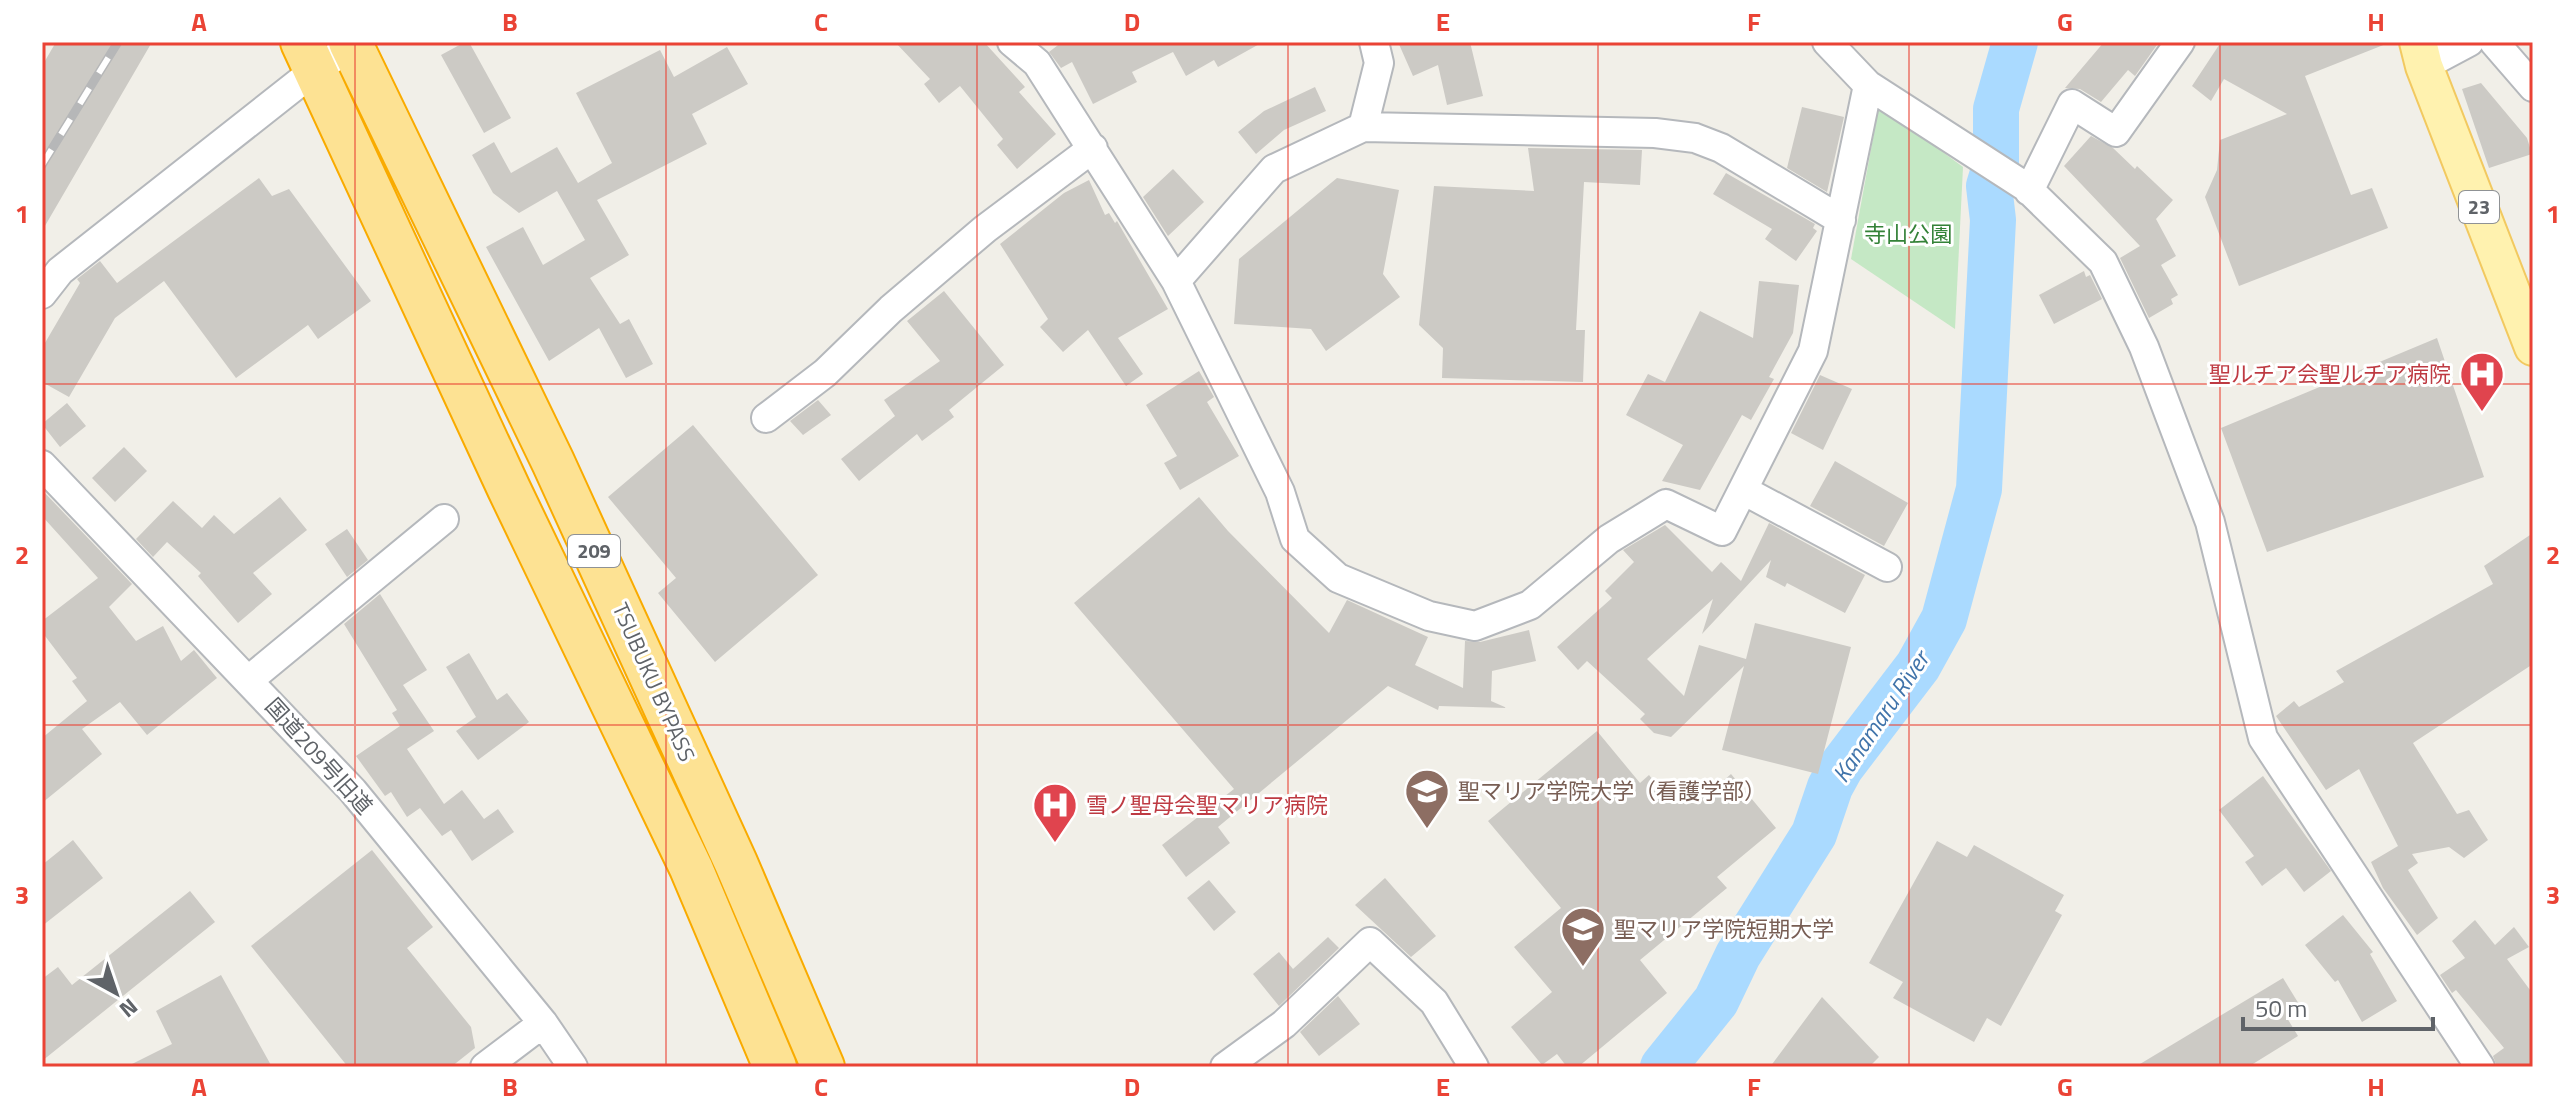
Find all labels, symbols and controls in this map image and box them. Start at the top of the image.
text: A [191,2,207,41]
text: B [502,2,518,41]
text: C [814,2,828,41]
text: D [1124,2,1140,41]
text: E [1436,2,1450,41]
text: F [1747,2,1761,41]
text: G [2057,2,2073,41]
text: H [2367,2,2385,41]
road number: 23 [2459,191,2499,223]
text: 1 [15,194,29,233]
text: 1 [2546,194,2560,233]
park label: 寺山公園 [1864,217,1952,251]
hospital icon: 聖ルチア会聖ルチア病院 [2458,350,2506,413]
place label: 聖ルチア会聖ルチア病院 [2209,357,2451,391]
text: 2 [15,535,29,574]
road number: 209 [568,535,620,567]
text: 2 [2546,535,2560,574]
street label: TSUBUKU BYPASS [604,597,704,767]
water label: Kanamaru River [1823,641,1939,789]
street label: 国道209号旧道 [257,690,381,822]
school or university icon: 聖マリア学院大学（看護学部） [1403,767,1451,830]
place label: 聖マリア学院大学（看護学部） [1458,774,1766,808]
hospital icon: 雪ノ聖母会聖マリア病院 [1031,781,1079,844]
place label: 雪ノ聖母会聖マリア病院 [1086,788,1328,822]
text: 3 [15,875,29,914]
text: 3 [2546,875,2560,914]
school or university icon: 聖マリア学院短期大学 [1559,905,1607,968]
place label: 聖マリア学院短期大学 [1614,912,1834,946]
north arrow [76,953,156,1033]
scale bar [2243,981,2433,1031]
text: N [112,990,146,1026]
text: 50 m [2255,990,2307,1026]
text: A [191,1067,207,1106]
text: B [502,1067,518,1106]
text: C [814,1067,828,1106]
text: D [1124,1067,1140,1106]
text: E [1436,1067,1450,1106]
text: F [1747,1067,1761,1106]
text: G [2057,1067,2073,1106]
text: H [2367,1067,2385,1106]

